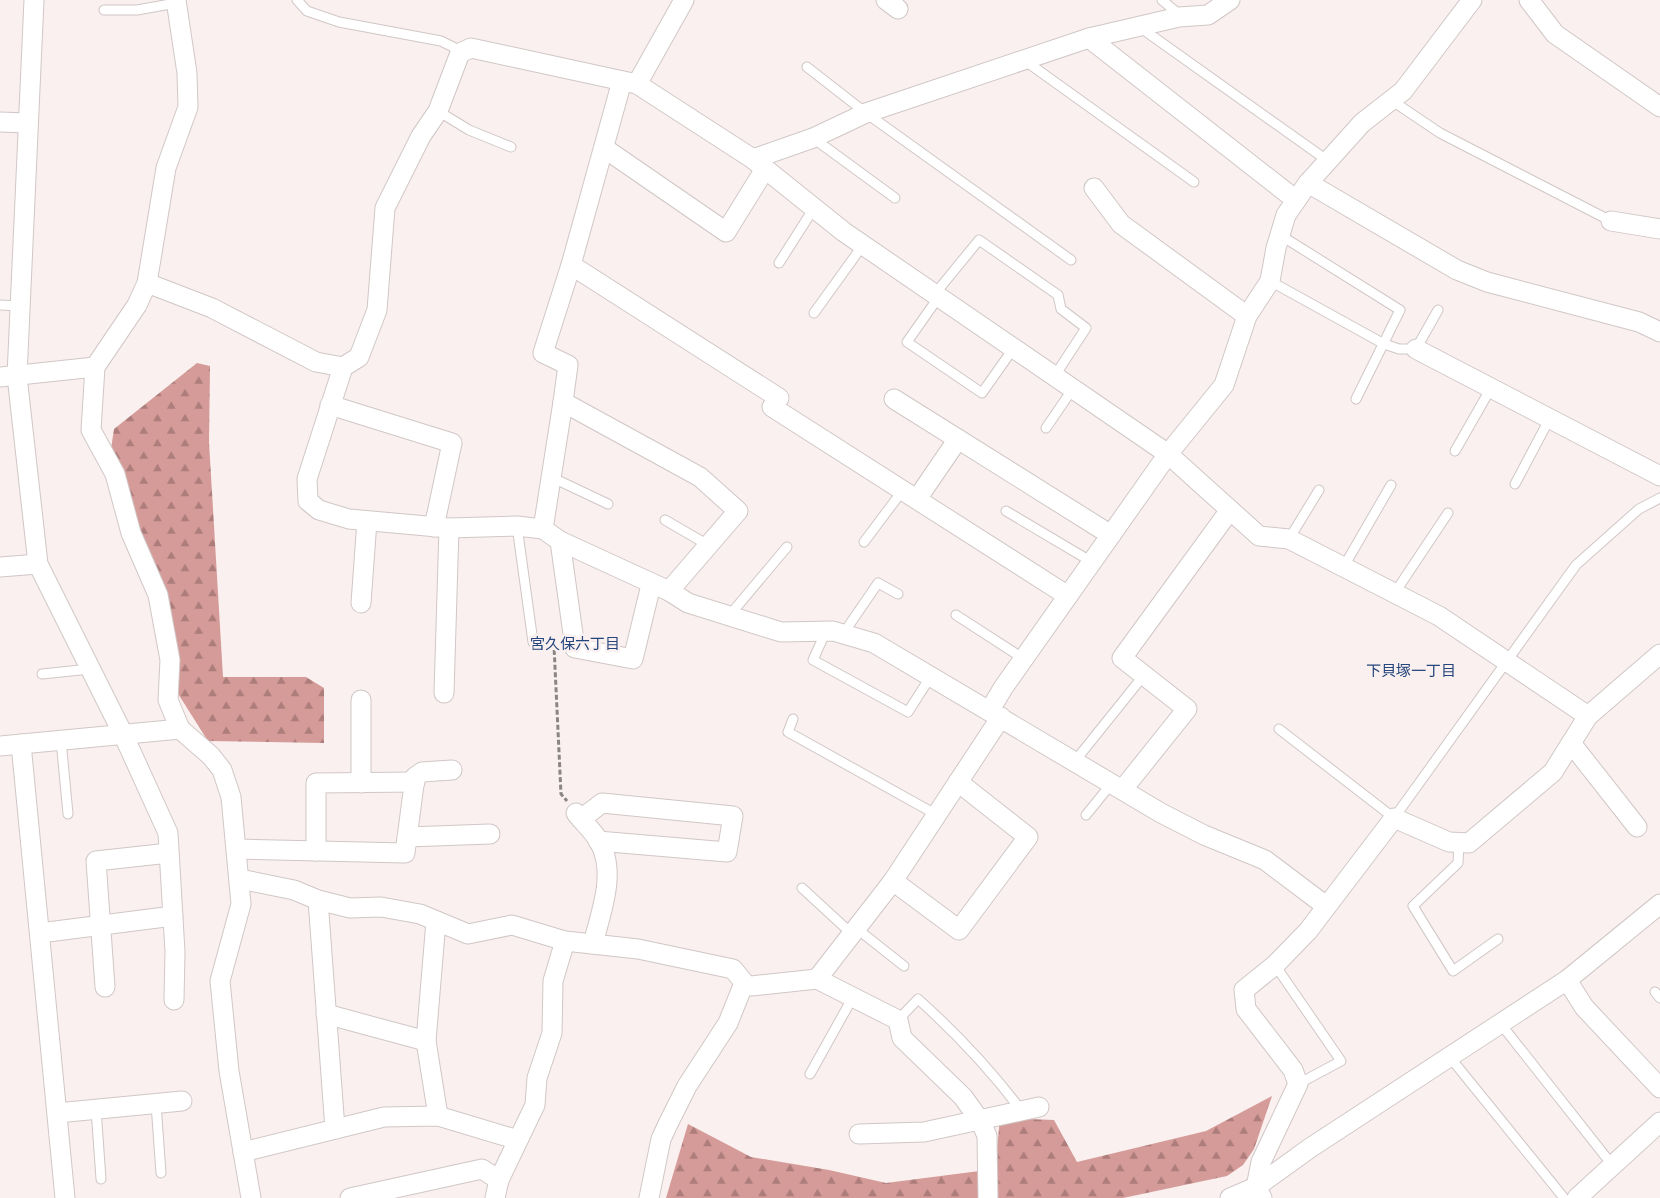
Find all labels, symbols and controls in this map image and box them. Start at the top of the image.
district label: 宮久保六丁目 [530,634,620,652]
district label: 下貝塚一丁目 [1366,661,1456,679]

